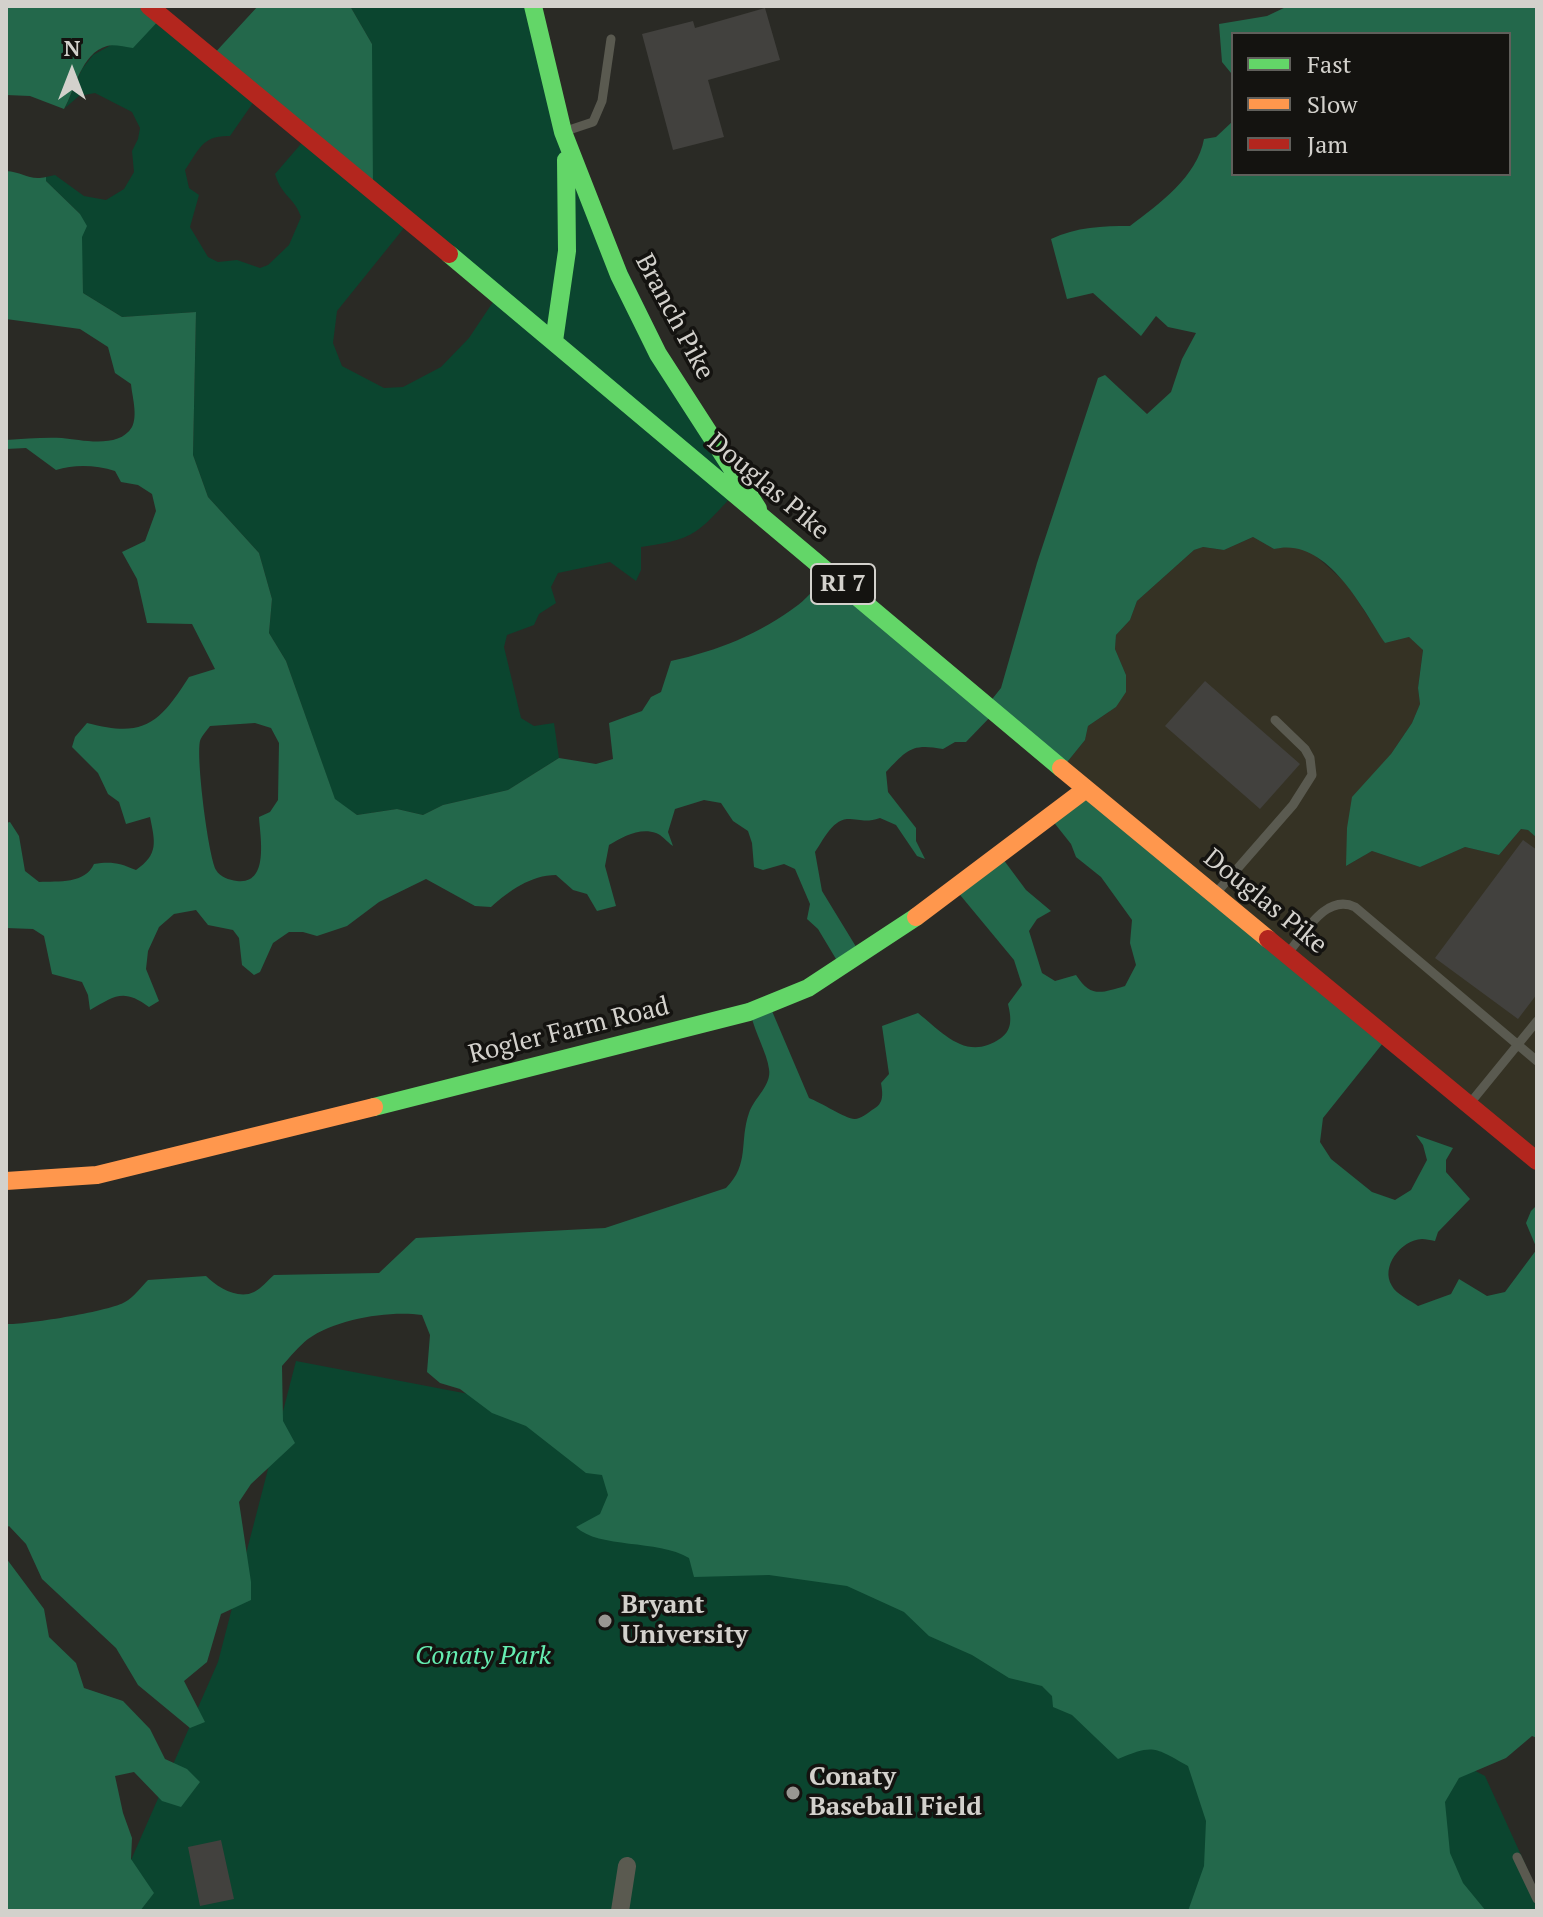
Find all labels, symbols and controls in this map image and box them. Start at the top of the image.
north arrow [32,32,112,112]
legend [1231,32,1511,176]
text: N [64,33,80,62]
text: Fast [1307,48,1351,80]
text: Slow [1307,88,1358,120]
text: Jam [1307,128,1348,160]
street label: Branch Pike [628,249,720,385]
street label: Douglas Pike [701,427,835,547]
road number: RI 7 [811,564,875,604]
street label: Douglas Pike [1197,843,1333,961]
street label: Rogler Farm Road [466,991,672,1071]
place label: Bryant University [621,1590,748,1652]
marker: Bryant University [596,1612,614,1630]
park label: Conaty Park [415,1641,551,1673]
place label: Conaty Baseball Field [809,1762,982,1824]
marker: Conaty Baseball Field [784,1784,802,1802]

